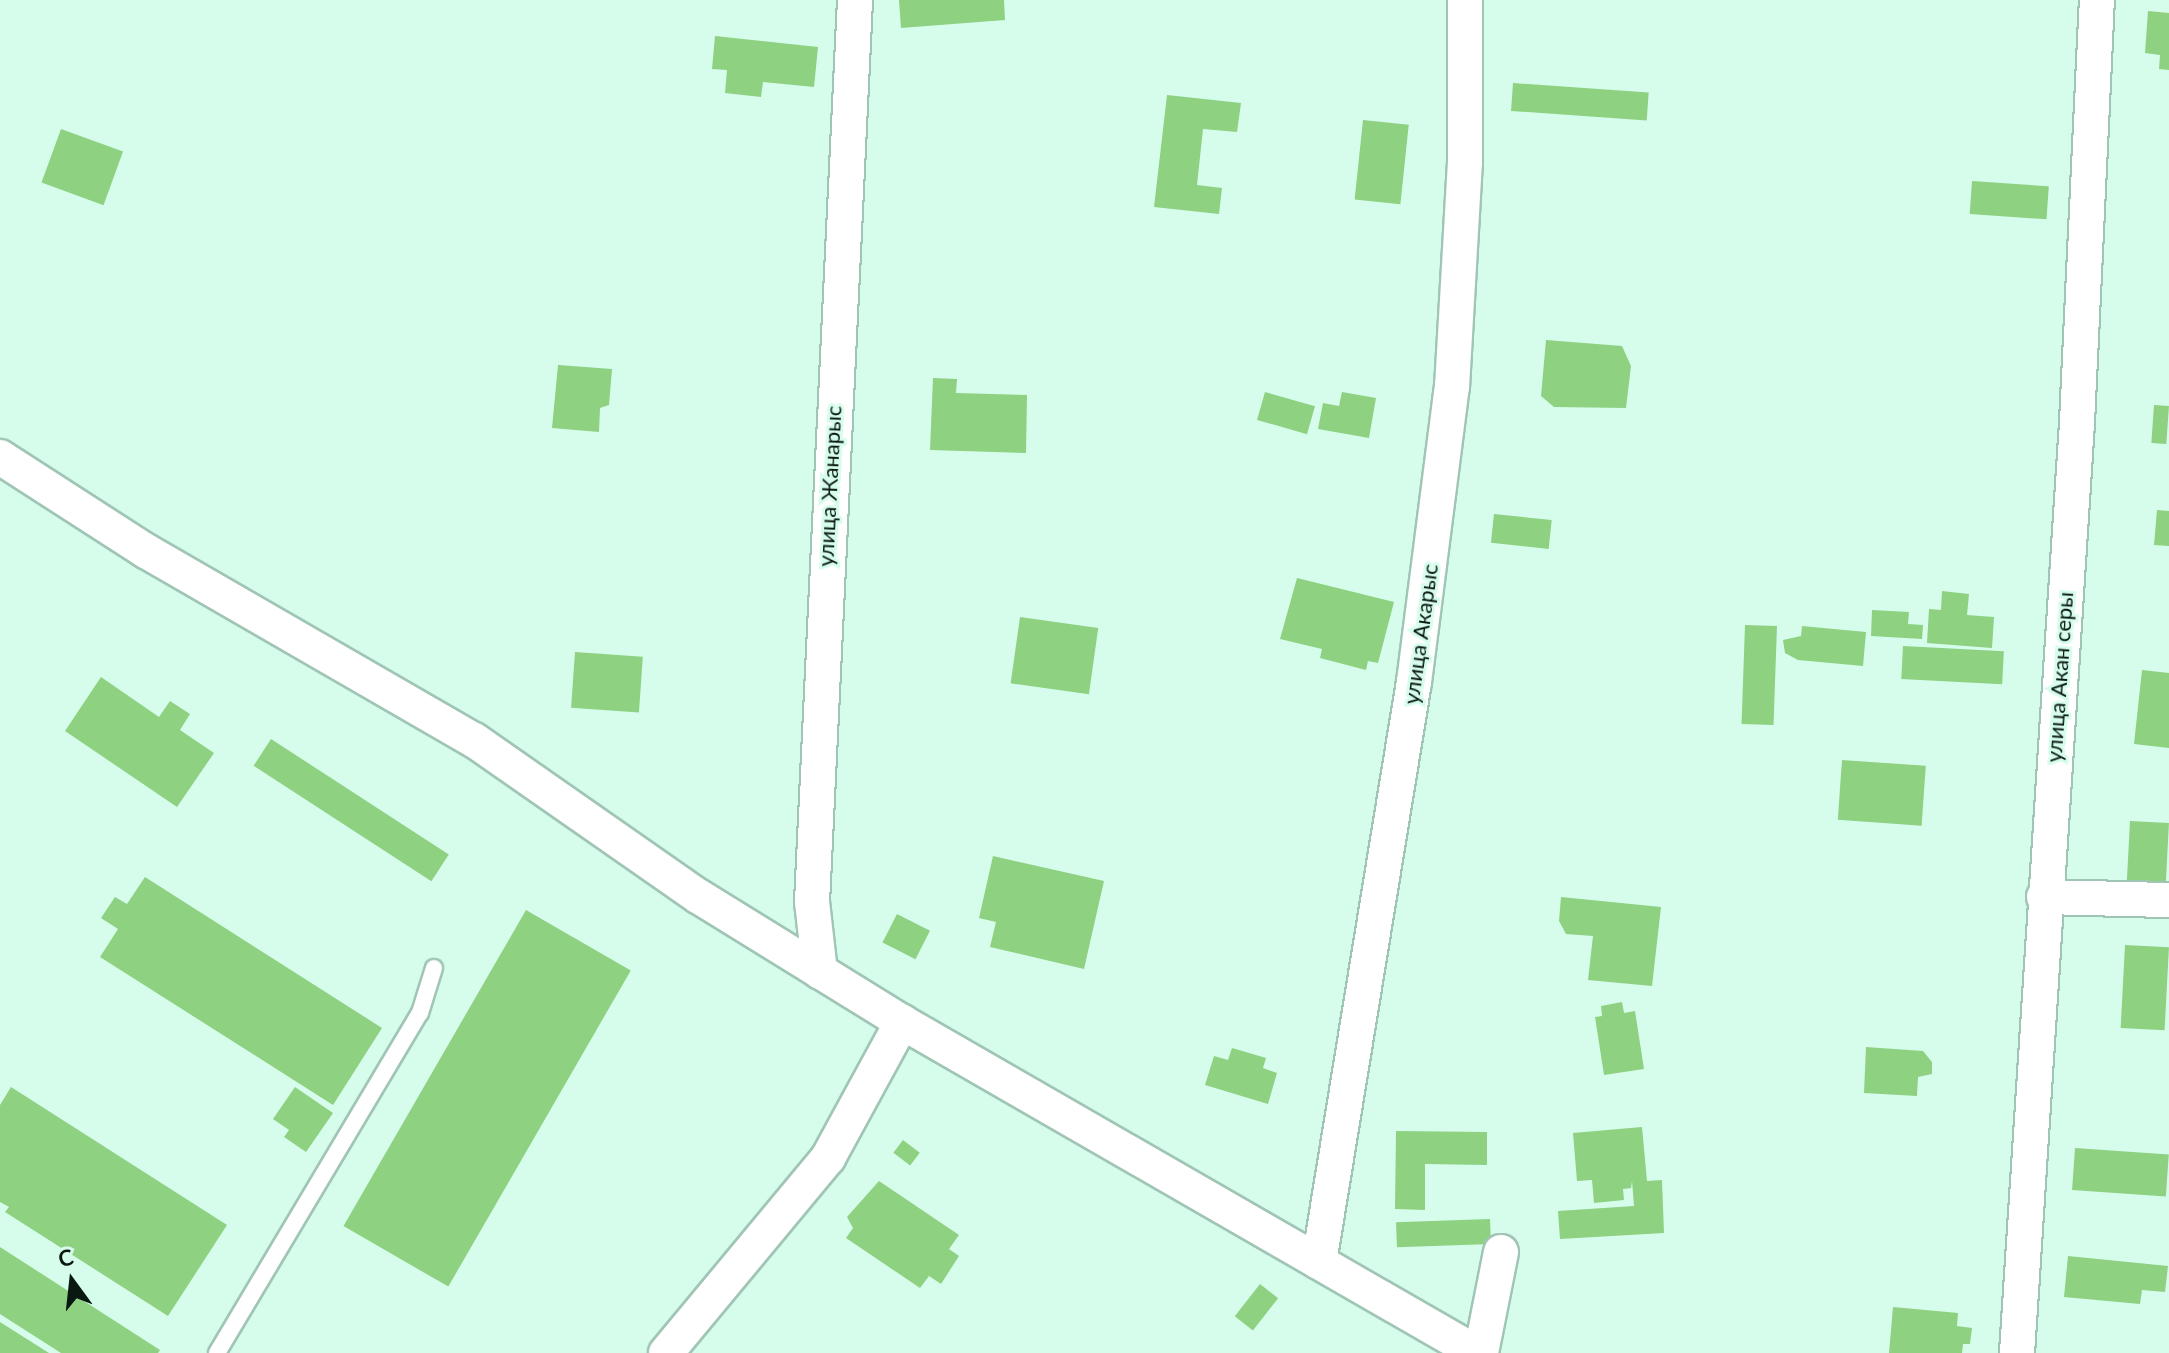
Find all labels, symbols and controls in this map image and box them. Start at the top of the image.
street label: улица Жанарыс [812,405,846,567]
street label: улица Акарыс [1397,562,1443,706]
street label: улица Акан серы [2040,591,2078,763]
north arrow [32,1241,112,1321]
text: С [55,1242,76,1272]

